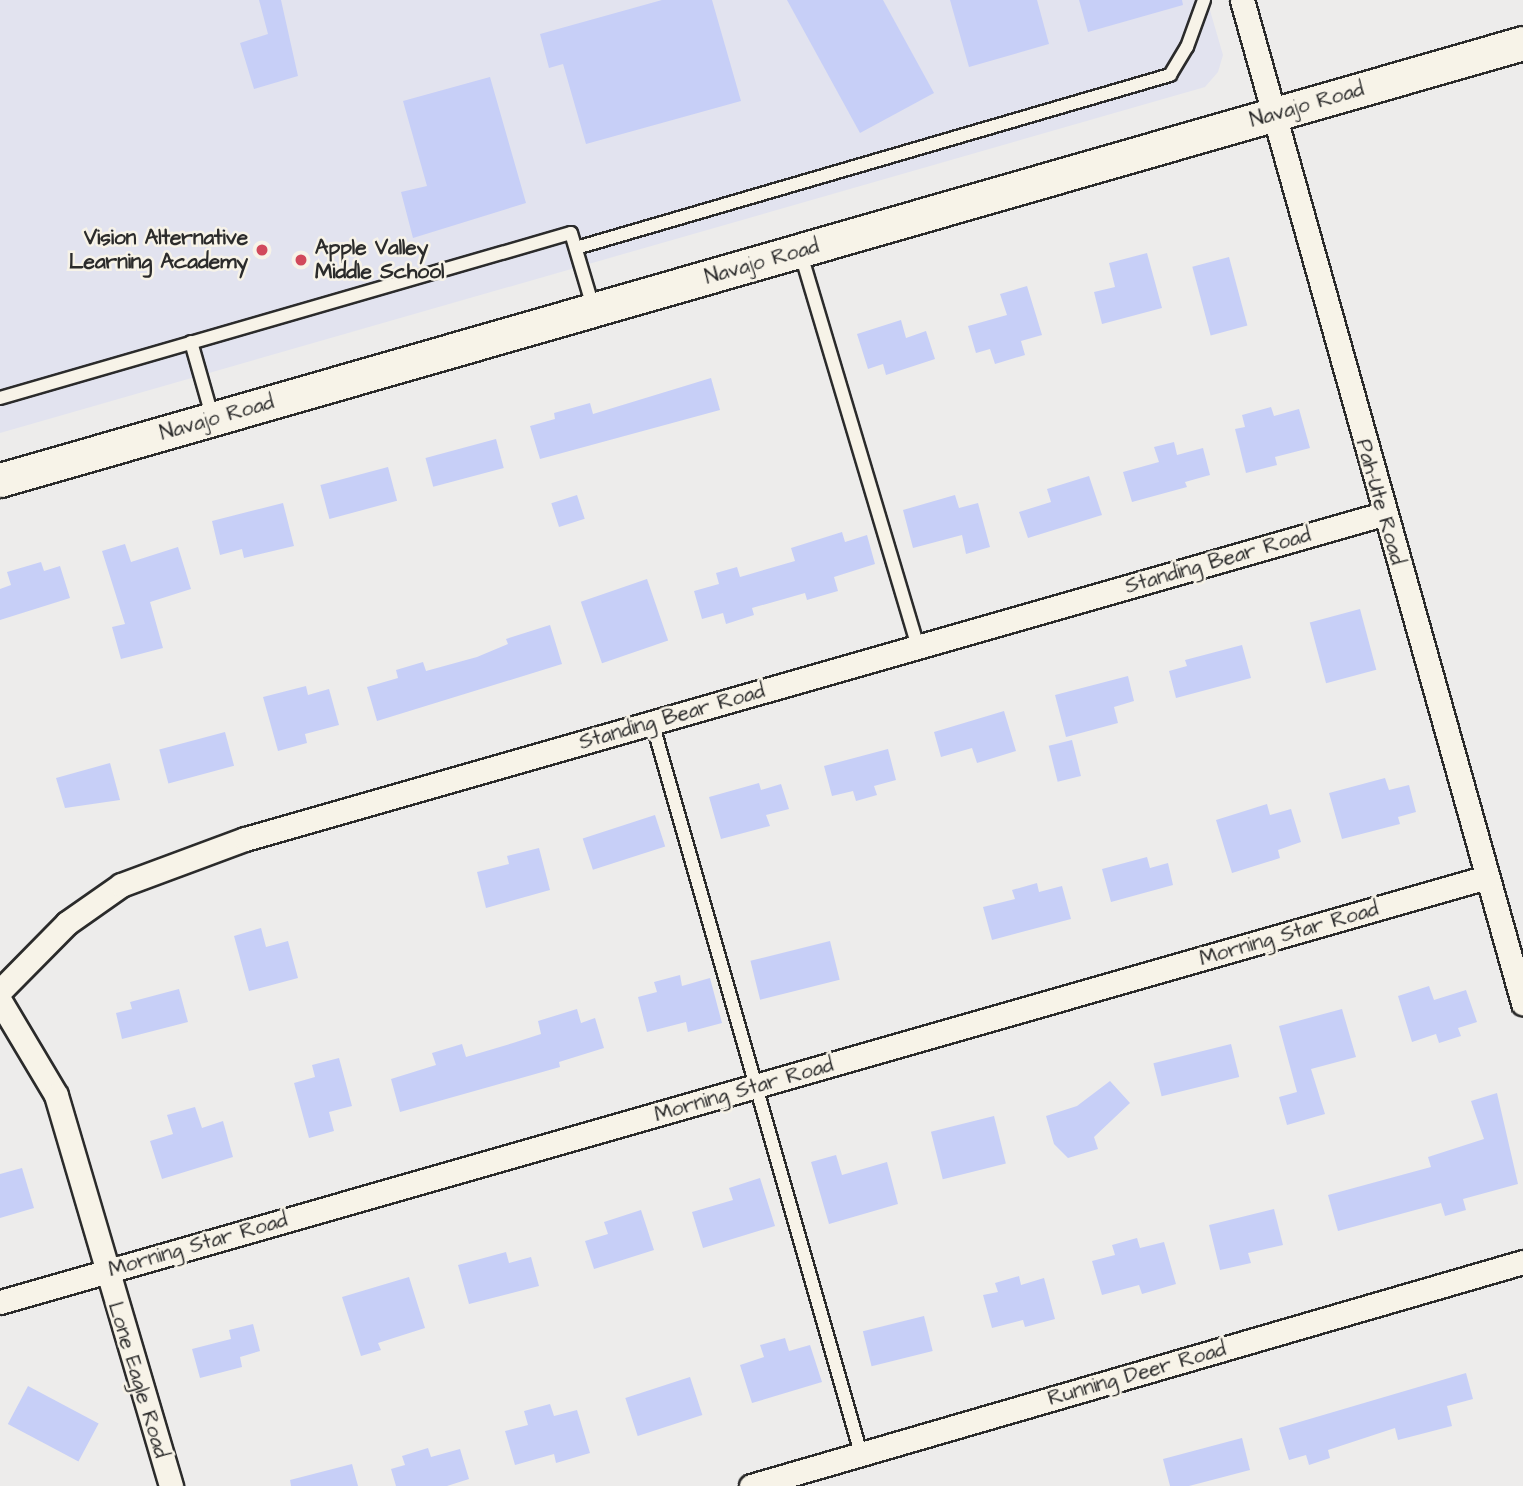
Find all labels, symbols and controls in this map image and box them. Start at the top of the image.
street label: Navajo Road [1247,77,1367,133]
place label: Vision Alternative Learning Academy [69,225,248,275]
street label: Navajo Road [702,234,822,290]
place label: Apple Valley Middle School [315,235,444,285]
marker: Vision Alternative Learning Academy [254,242,270,258]
marker: Apple Valley Middle School [293,252,309,268]
street label: Navajo Road [157,390,277,446]
street label: Pah-Ute Road [1350,436,1410,568]
street label: Standing Bear Road [1122,522,1314,600]
street label: Standing Bear Road [576,678,768,756]
street label: Morning Star Road [1197,896,1381,972]
street label: Morning Star Road [652,1052,836,1128]
street label: Morning Star Road [106,1207,290,1283]
street label: Lone Eagle Road [102,1299,174,1461]
street label: Running Deer Road [1045,1337,1229,1411]

